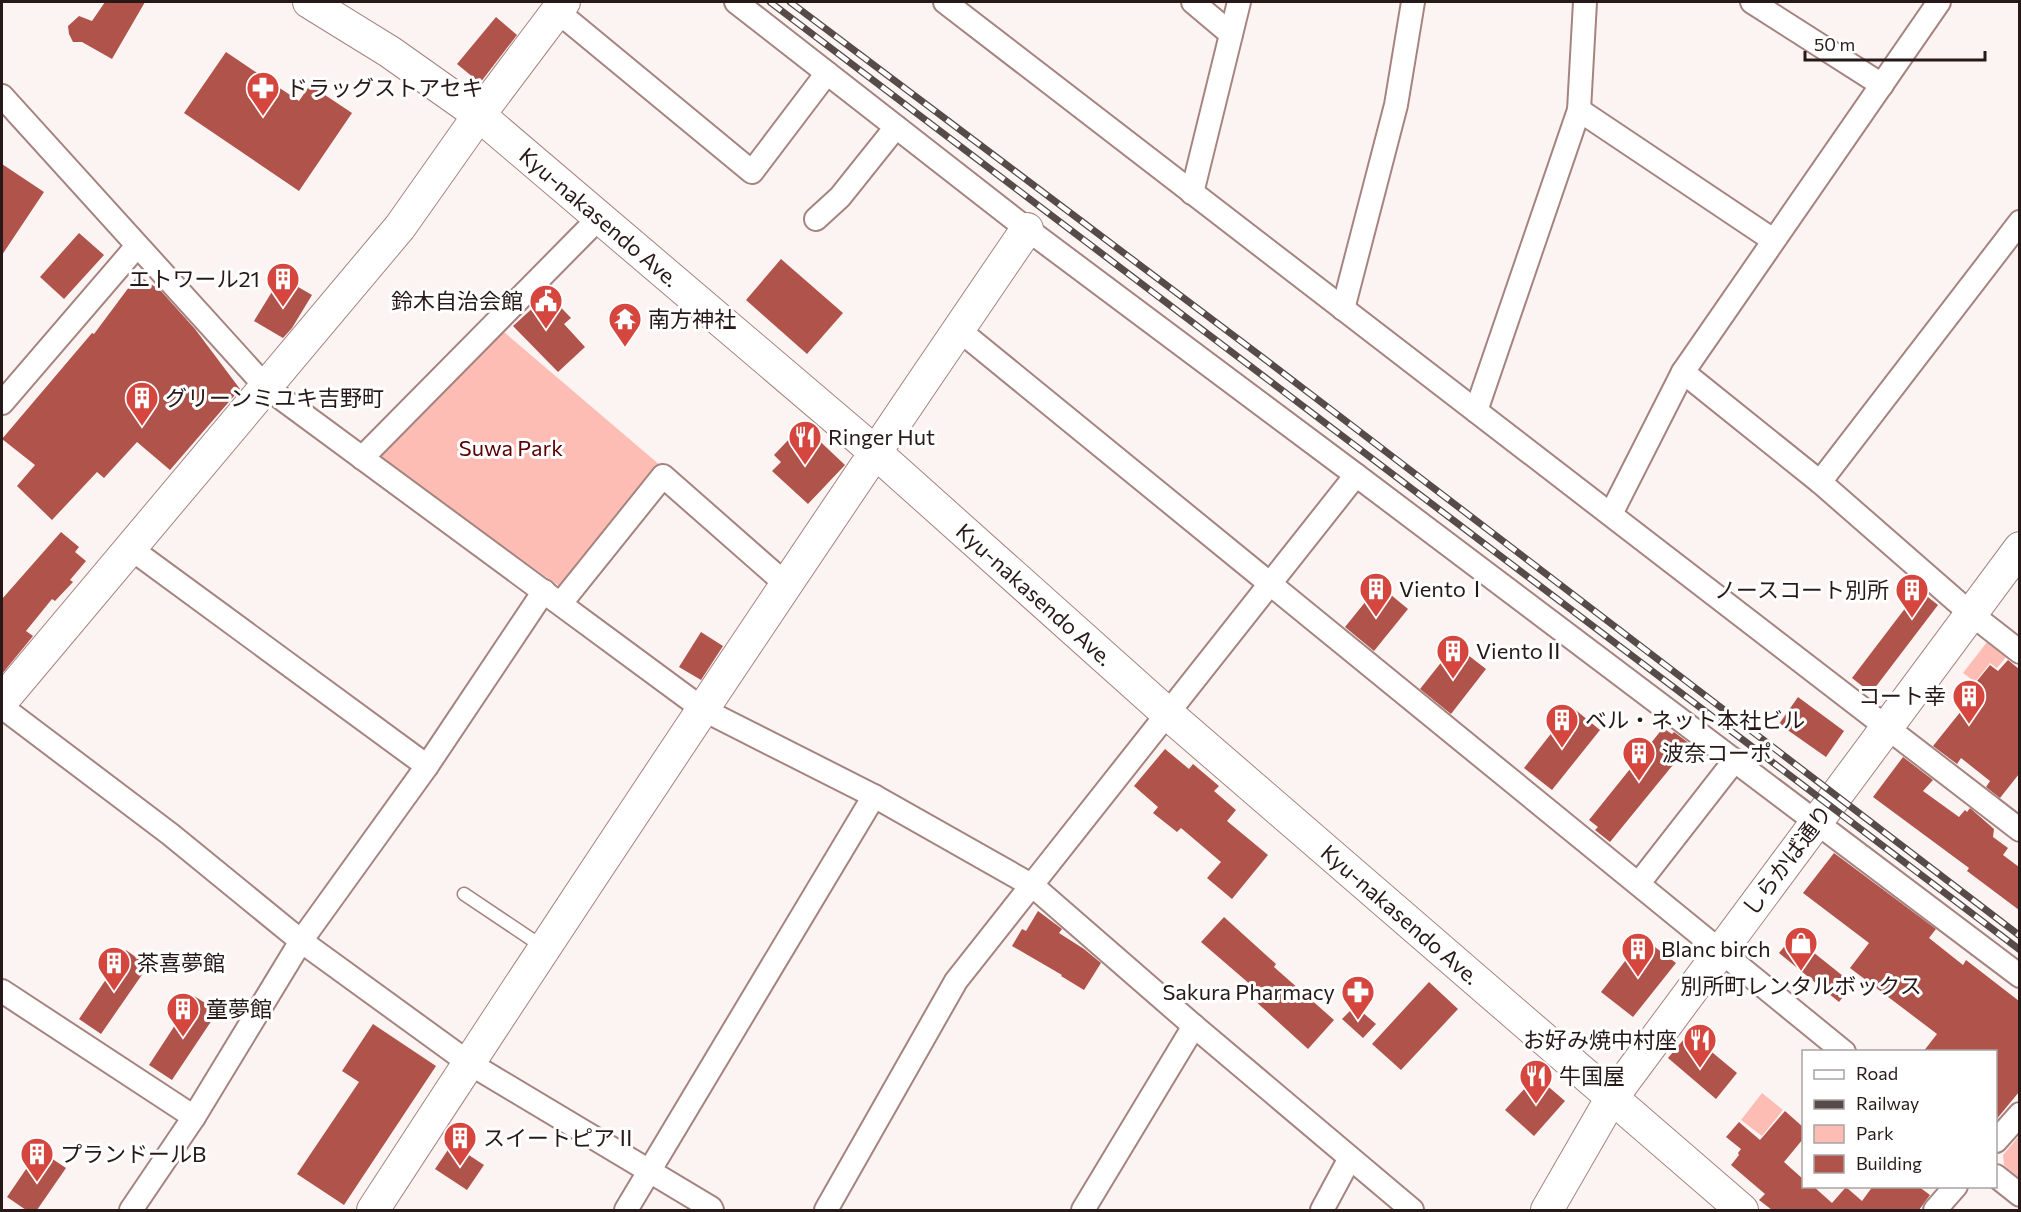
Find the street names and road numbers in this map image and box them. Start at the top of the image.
street label: Kyu-nakasendo Ave. [514,142,685,292]
street label: Kyu-nakasendo Ave. [951,517,1119,671]
street label: しらかば通り [1736,799,1837,921]
street label: Kyu-nakasendo Ave. [1316,838,1485,990]

